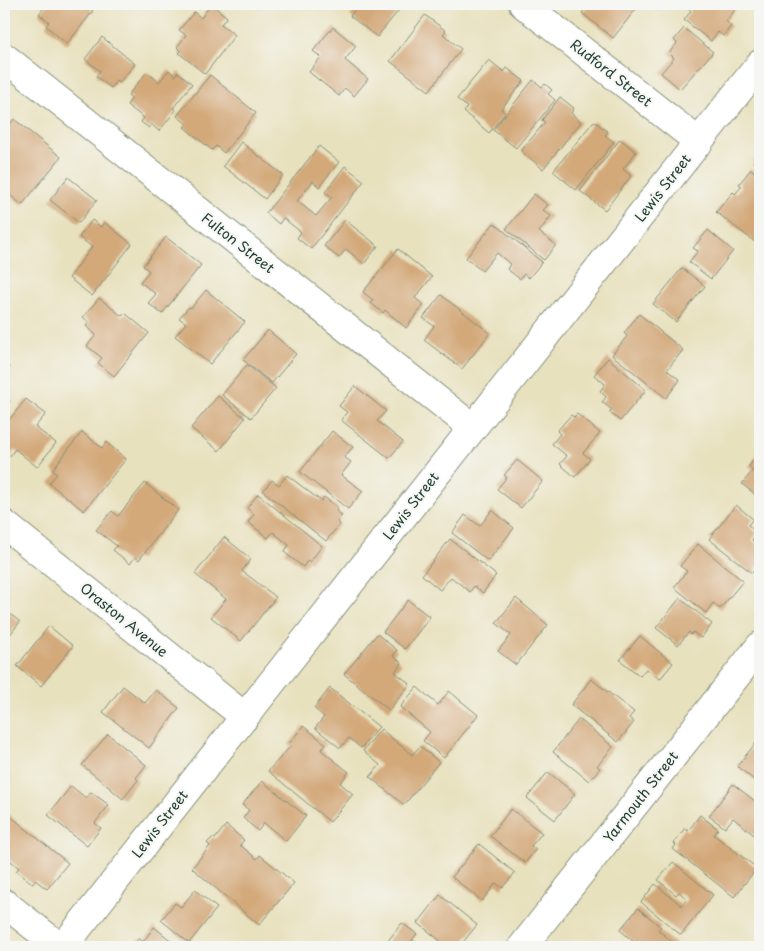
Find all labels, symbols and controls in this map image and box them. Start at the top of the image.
street label: Rudford Street [566,34,657,112]
street label: Lewis Street [629,149,696,226]
street label: Fulton Street [197,207,280,278]
street label: Lewis Street [377,467,444,544]
street label: Oraston Avenue [76,578,173,662]
street label: Yarmouth Street [598,746,683,847]
street label: Lewis Street [126,785,193,862]

